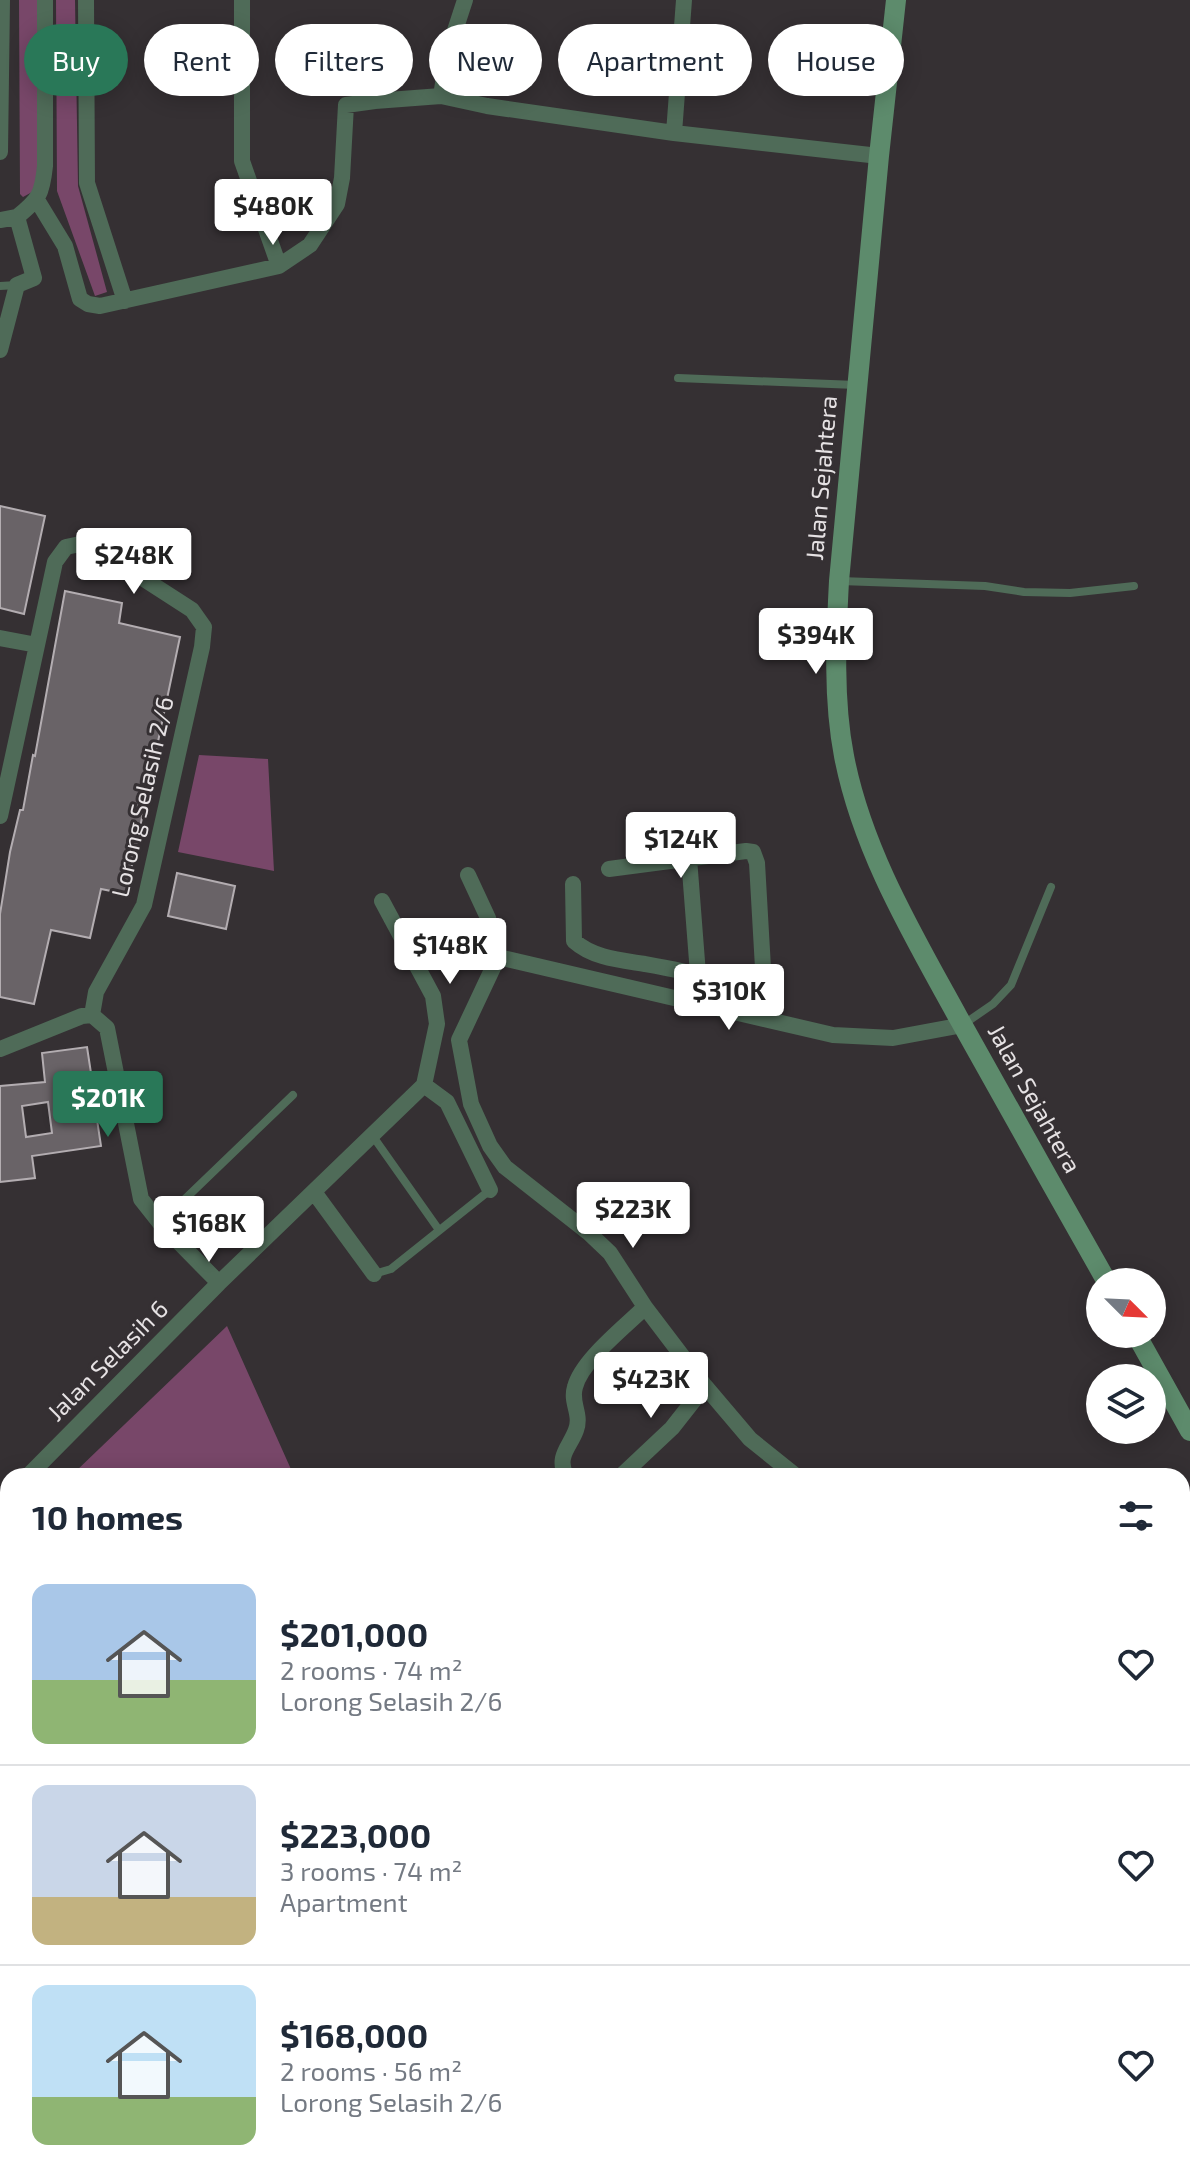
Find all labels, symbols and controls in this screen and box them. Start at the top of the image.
chip: Buy [24,24,128,96]
chip: Rent [144,24,259,96]
chip: Filters [275,24,413,96]
chip: New [429,24,542,96]
chip: Apartment [558,24,752,96]
chip: House [768,24,904,96]
pin: $480K [217,179,329,247]
text: $480K [233,189,313,220]
street label: Jalan Sejahtera [799,394,842,561]
pin: $248K [78,528,190,596]
text: $248K [94,538,174,569]
pin: $394K [760,608,872,676]
text: $394K [777,618,855,649]
street label: Lorong Selasih 2/6 [104,693,179,900]
pin: $124K [625,812,737,880]
text: $124K [644,822,718,853]
pin: $148K [394,918,506,986]
text: $148K [412,928,488,959]
pin: $310K [673,964,785,1032]
text: $310K [692,974,766,1005]
street label: Jalan Sejahtera [983,1019,1088,1178]
pin: $201K [52,1071,164,1139]
text: $201K [71,1081,145,1112]
pin: $223K [577,1182,689,1250]
text: $223K [595,1192,671,1223]
pin: $168K [153,1196,265,1264]
text: $168K [172,1206,246,1237]
north arrow [1086,1268,1166,1348]
map controls [1086,1268,1166,1444]
street label: Jalan Selasih 6 [41,1294,173,1426]
pin: $423K [595,1352,707,1420]
text: $423K [612,1362,690,1393]
button: layers [1086,1364,1166,1444]
icon: filters [1114,1494,1158,1538]
text: 10 homes [32,1496,183,1537]
text: $201,000 [280,1613,428,1654]
icon: home [96,1616,192,1712]
icon: heart [1114,1642,1158,1686]
text: 2 rooms · 74 m² [280,1654,462,1685]
text: Lorong Selasih 2/6 [280,1685,502,1716]
text: $223,000 [280,1814,431,1855]
icon: home [96,1817,192,1913]
icon: heart [1114,1843,1158,1887]
text: 3 rooms · 74 m² [280,1855,462,1886]
text: Apartment [280,1886,408,1917]
text: $168,000 [280,2014,428,2055]
icon: home [96,2017,192,2113]
icon: heart [1114,2043,1158,2087]
text: 2 rooms · 56 m² [280,2055,462,2086]
text: Lorong Selasih 2/6 [280,2086,502,2117]

